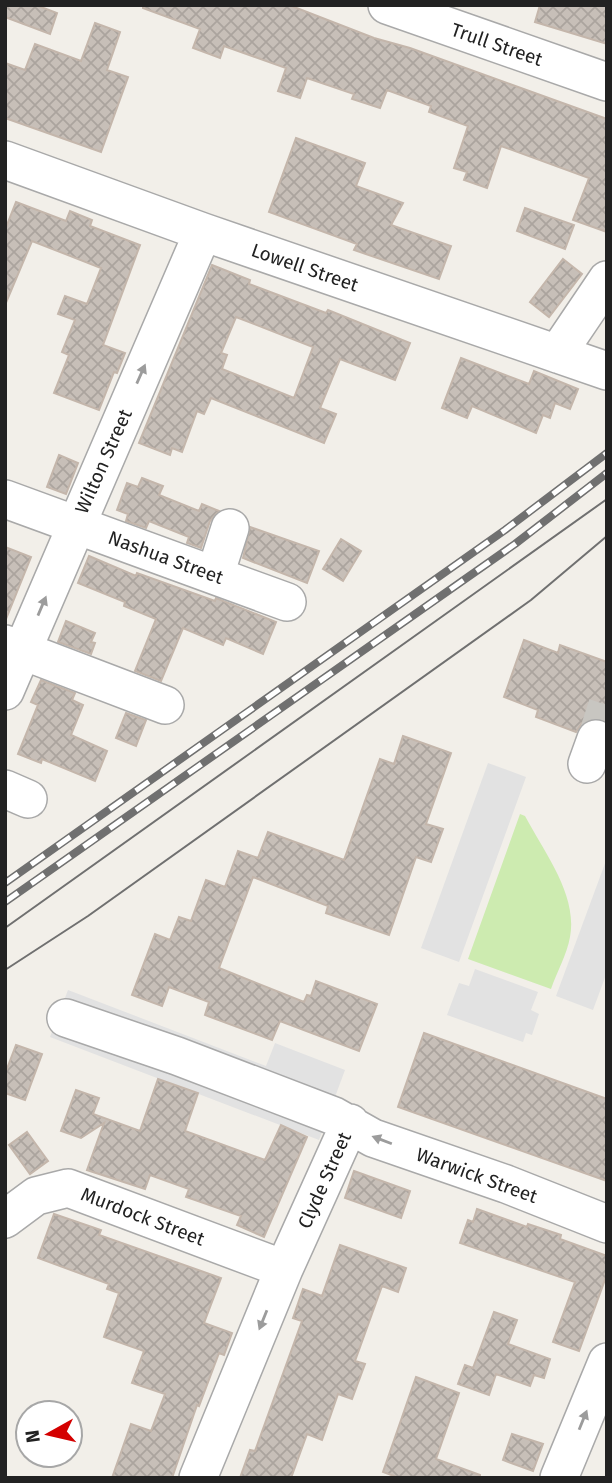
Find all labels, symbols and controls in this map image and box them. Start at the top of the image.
street label: Trull Street [448,18,546,71]
street label: Lowell Street [248,238,362,297]
one-way arrow [136,363,147,384]
street label: Wilton Street [70,405,137,517]
street label: Nashua Street [105,526,227,589]
one-way arrow [37,595,48,616]
street label: Clyde Street [293,1128,356,1232]
one-way arrow [371,1135,392,1146]
street label: Warwick Street [413,1143,541,1208]
street label: Murdock Street [78,1182,208,1251]
one-way arrow [257,1310,269,1330]
north arrow [14,1399,84,1469]
one-way arrow [577,1409,588,1430]
text: N [20,1428,45,1444]

